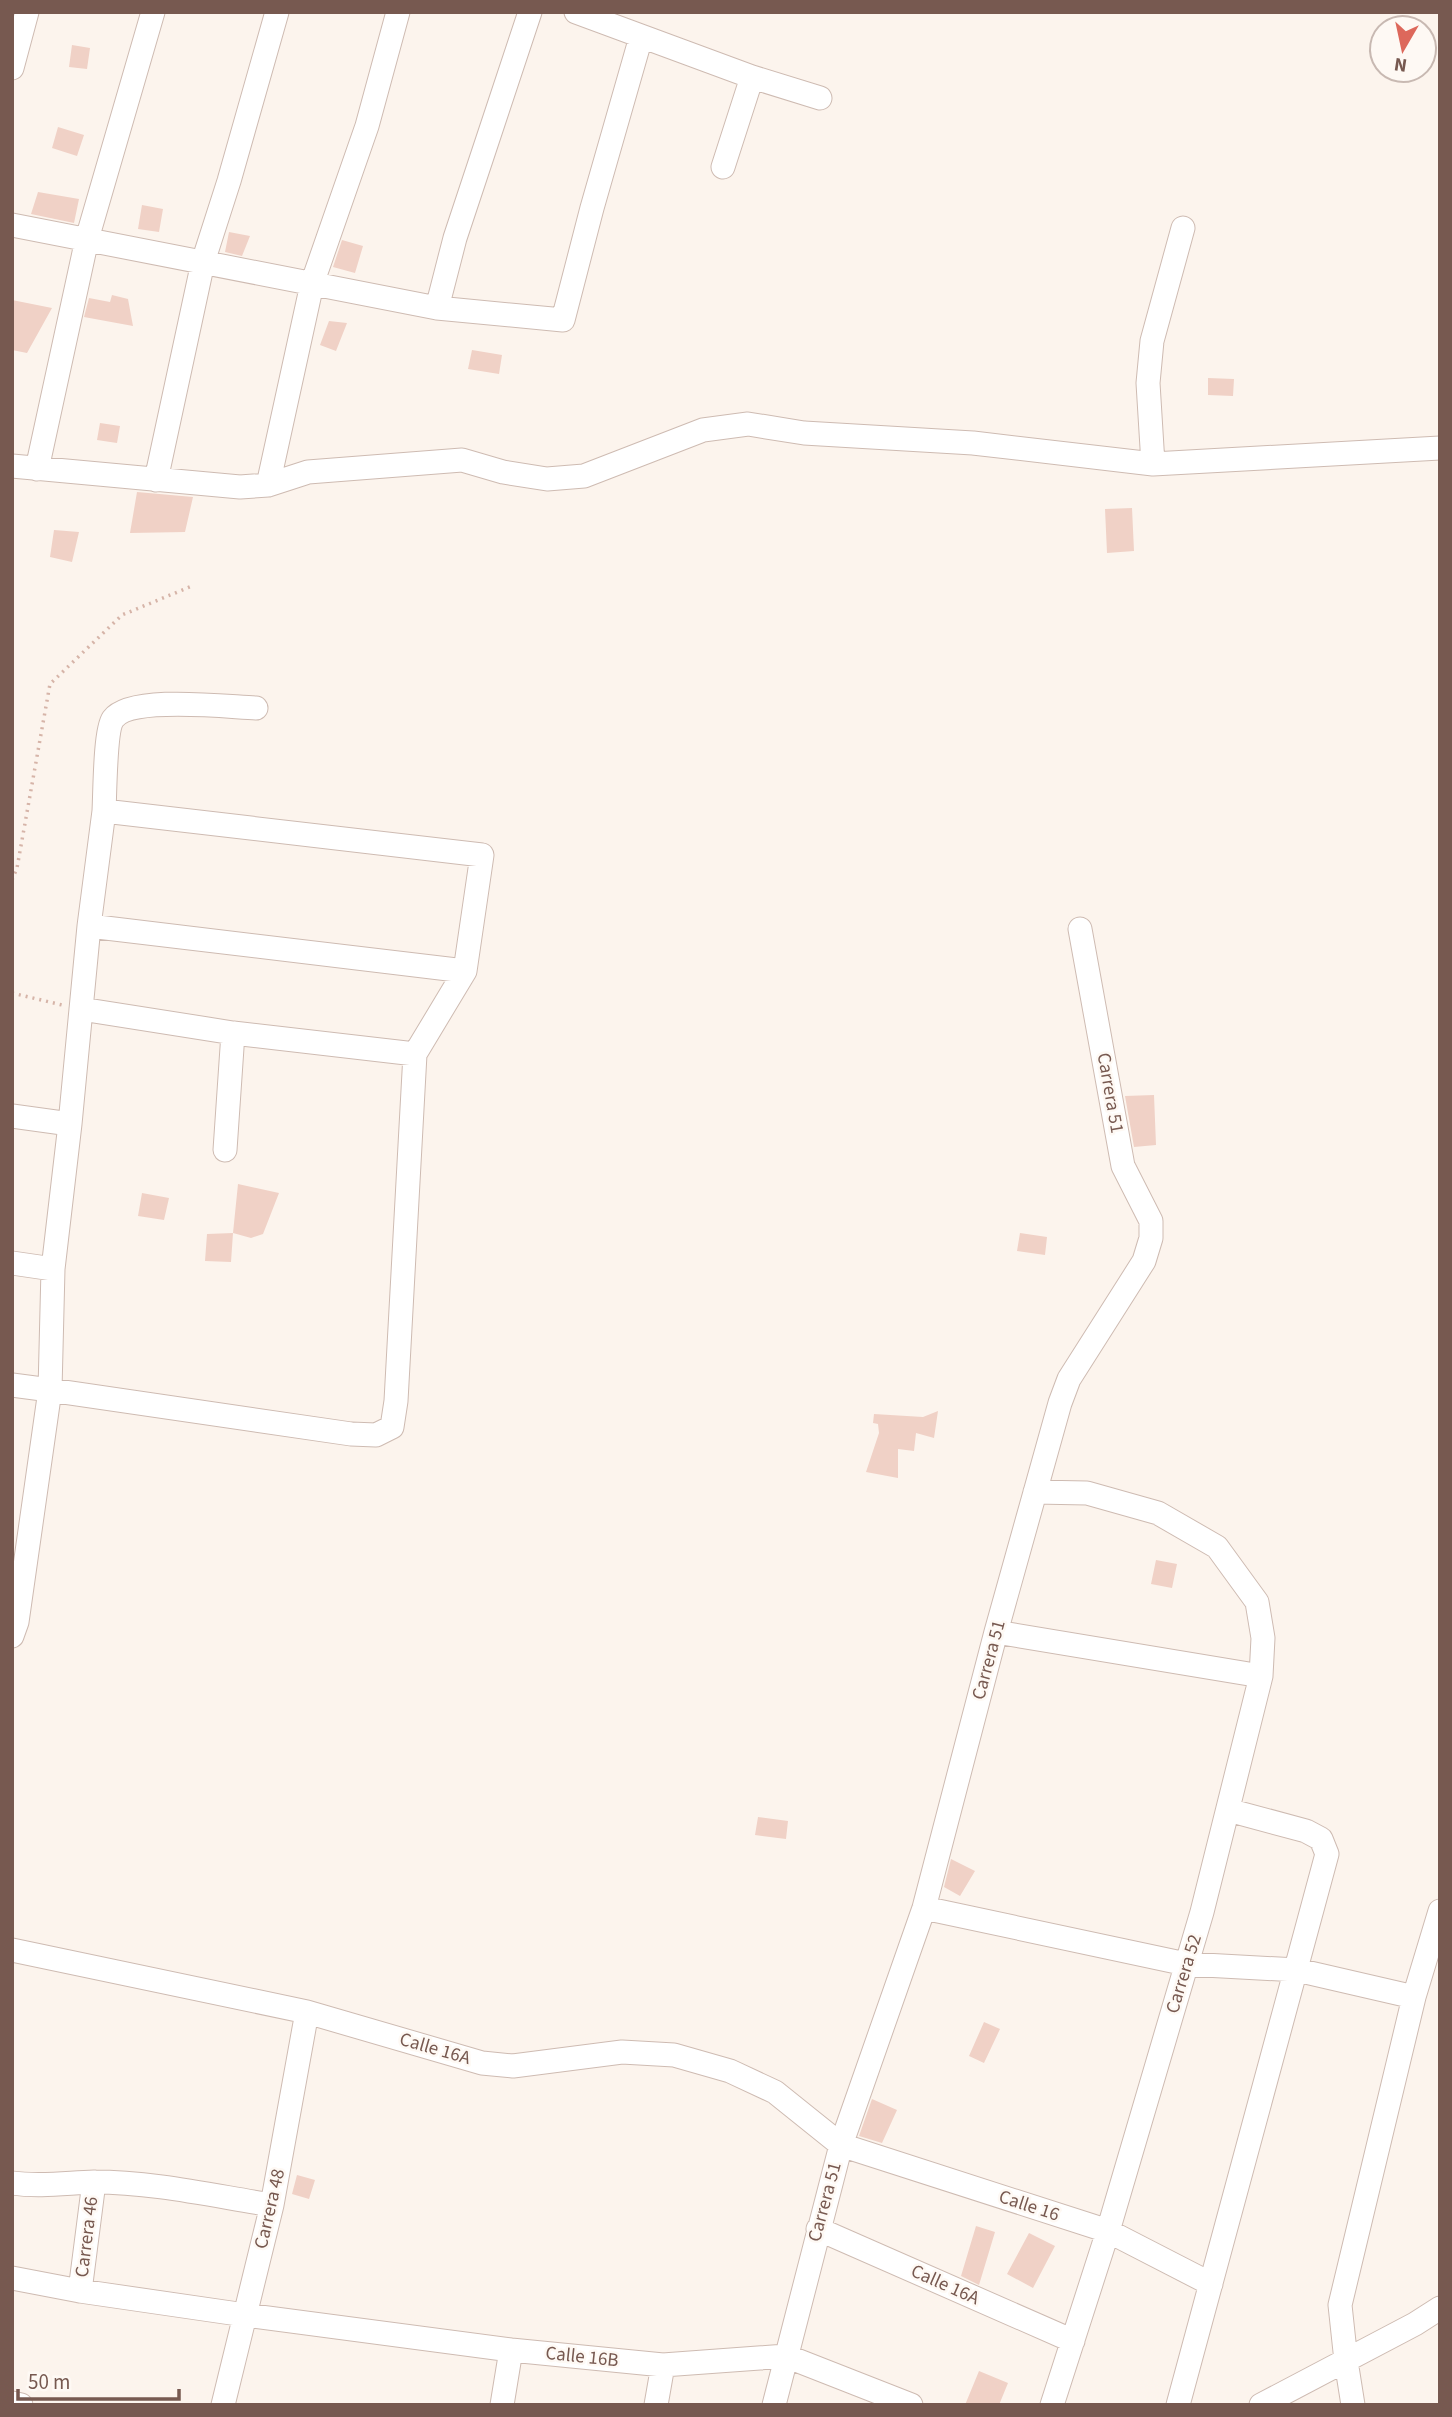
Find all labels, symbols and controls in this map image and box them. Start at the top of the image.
north arrow [1368,14,1438,84]
text: N [1392,50,1409,79]
street label: Carrera 51 [1090,1051,1130,1135]
street label: Carrera 51 [965,1617,1013,1703]
street label: Carrera 52 [1159,1931,1209,2017]
street label: Calle 16A [396,2026,474,2072]
street label: Carrera 51 [801,2159,849,2245]
street label: Carrera 48 [248,2166,292,2252]
street label: Calle 16 [995,2184,1063,2228]
street label: Carrera 46 [69,2195,105,2279]
street label: Calle 16A [906,2258,984,2312]
street label: Calle 16B [544,2340,620,2374]
scale bar [18,2358,178,2402]
text: 50 m [28,2367,70,2397]

